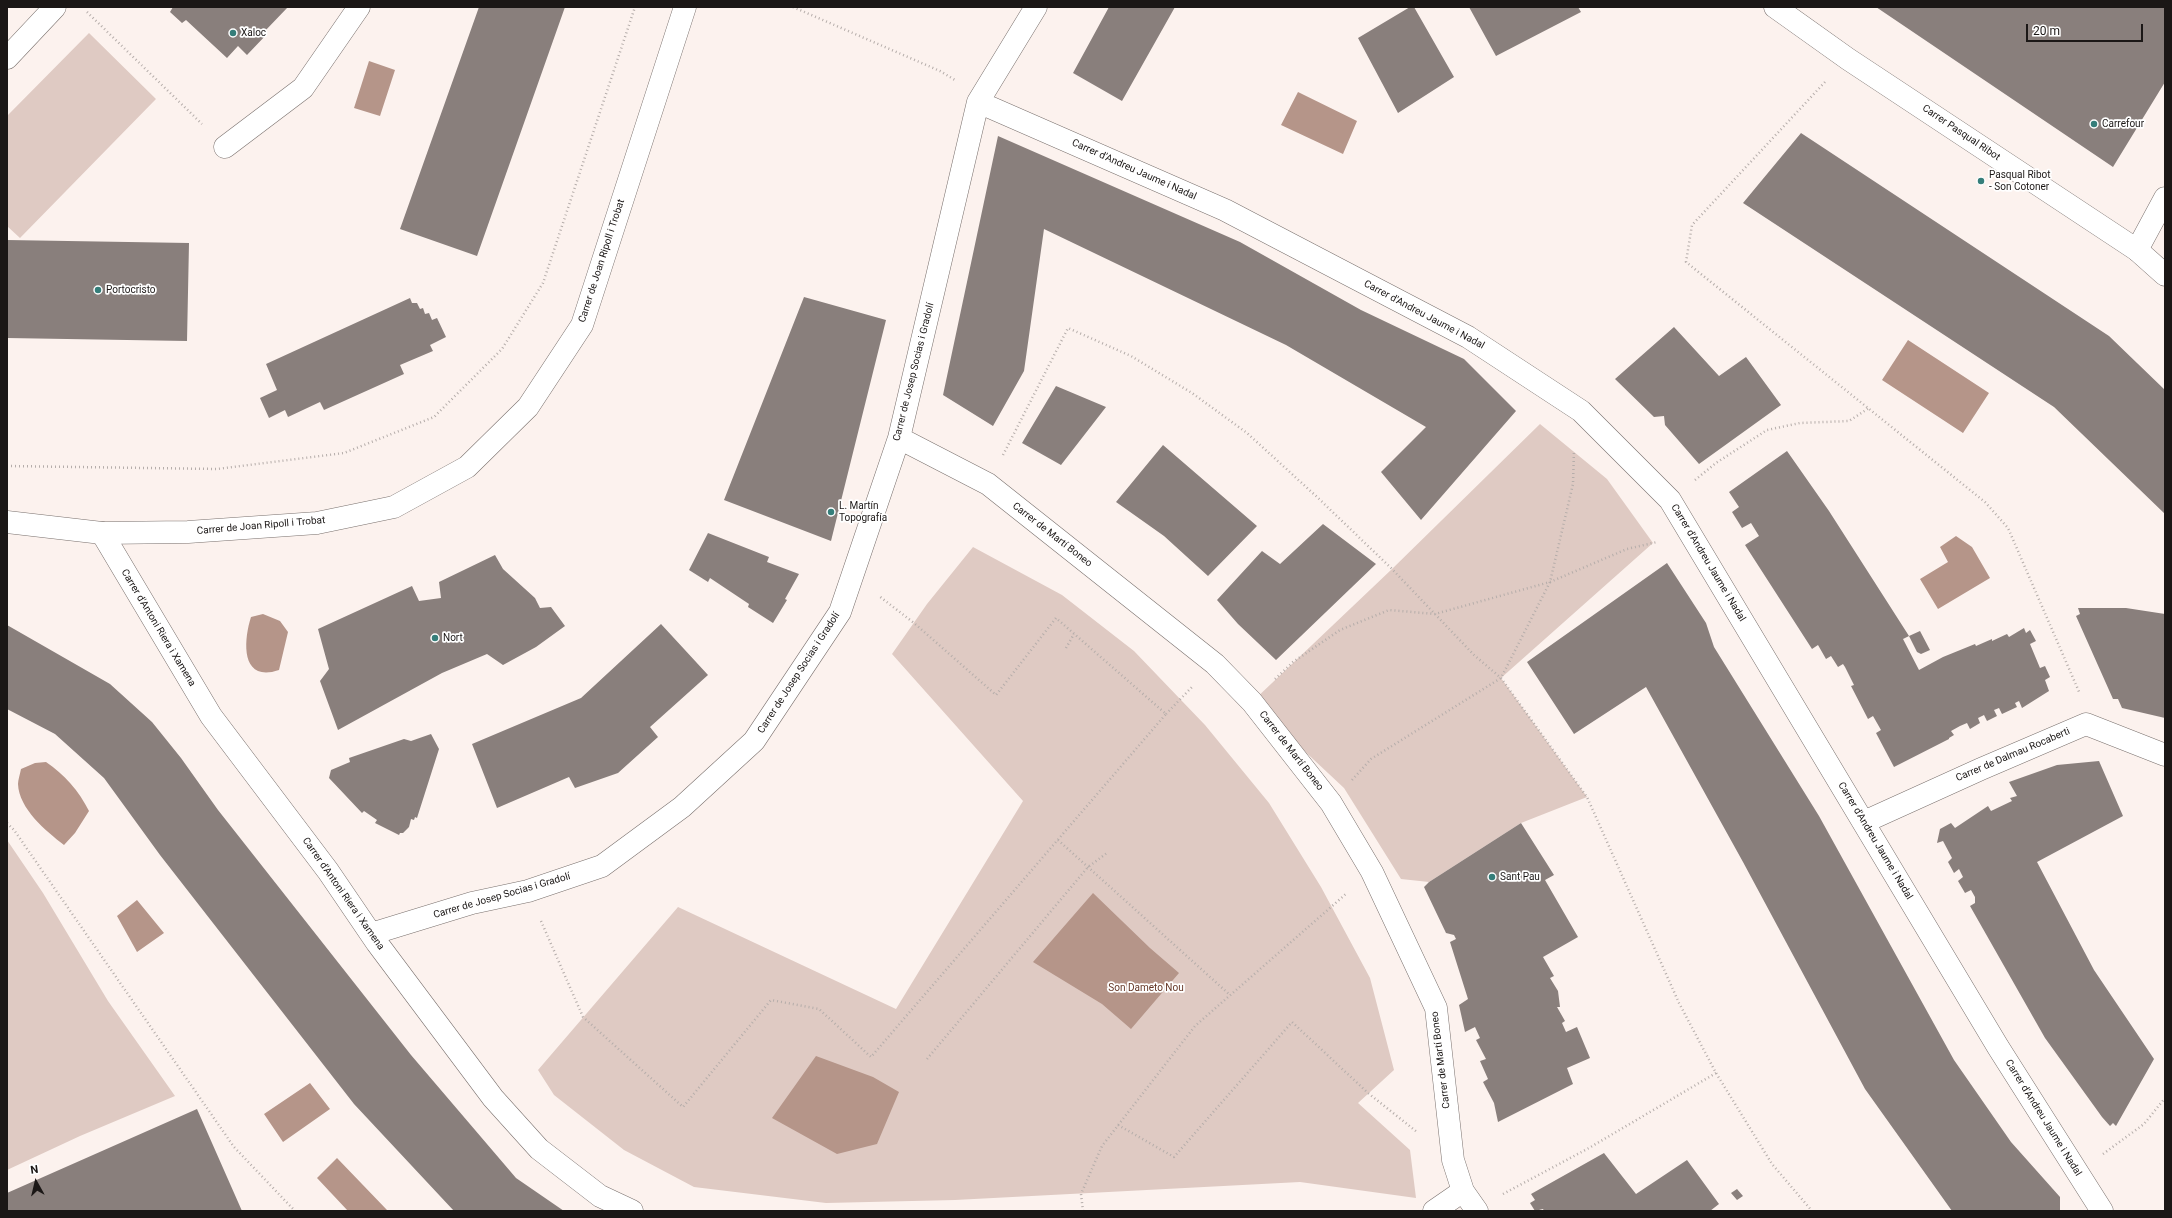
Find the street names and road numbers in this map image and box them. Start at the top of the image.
street label: Carrer Pasqual Ribot [1920,102,2002,164]
street label: Carrer d'Andreu Jaume i Nadal [1070,137,1198,203]
street label: Carrer de Joan Ripoll i Trobat [576,198,628,324]
street label: Carrer d'Andreu Jaume i Nadal [1362,278,1486,352]
street label: Carrer de Josep Socias i Gradolí [891,302,937,442]
street label: Carrer de Martí Boneo [1010,500,1094,570]
street label: Carrer d'Andreu Jaume i Nadal [1668,502,1748,624]
street label: Carrer de Joan Ripoll i Trobat [196,514,326,538]
street label: Carrer d'Antoni Riera i Xamena [118,567,198,689]
street label: Carrer de Josep Socias i Gradolí [755,610,843,736]
street label: Carrer de Martí Boneo [1256,709,1326,793]
street label: Carrer de Dalmau Rocaberti [1954,726,2072,784]
street label: Carrer d'Andreu Jaume i Nadal [1835,780,1915,902]
street label: Carrer d'Antoni Riera i Xamena [299,835,387,953]
street label: Carrer de Josep Socias i Gradolí [432,871,572,921]
street label: Carrer de Martí Boneo [1429,1011,1453,1109]
street label: Carrer d'Andreu Jaume i Nadal [2002,1058,2084,1178]

